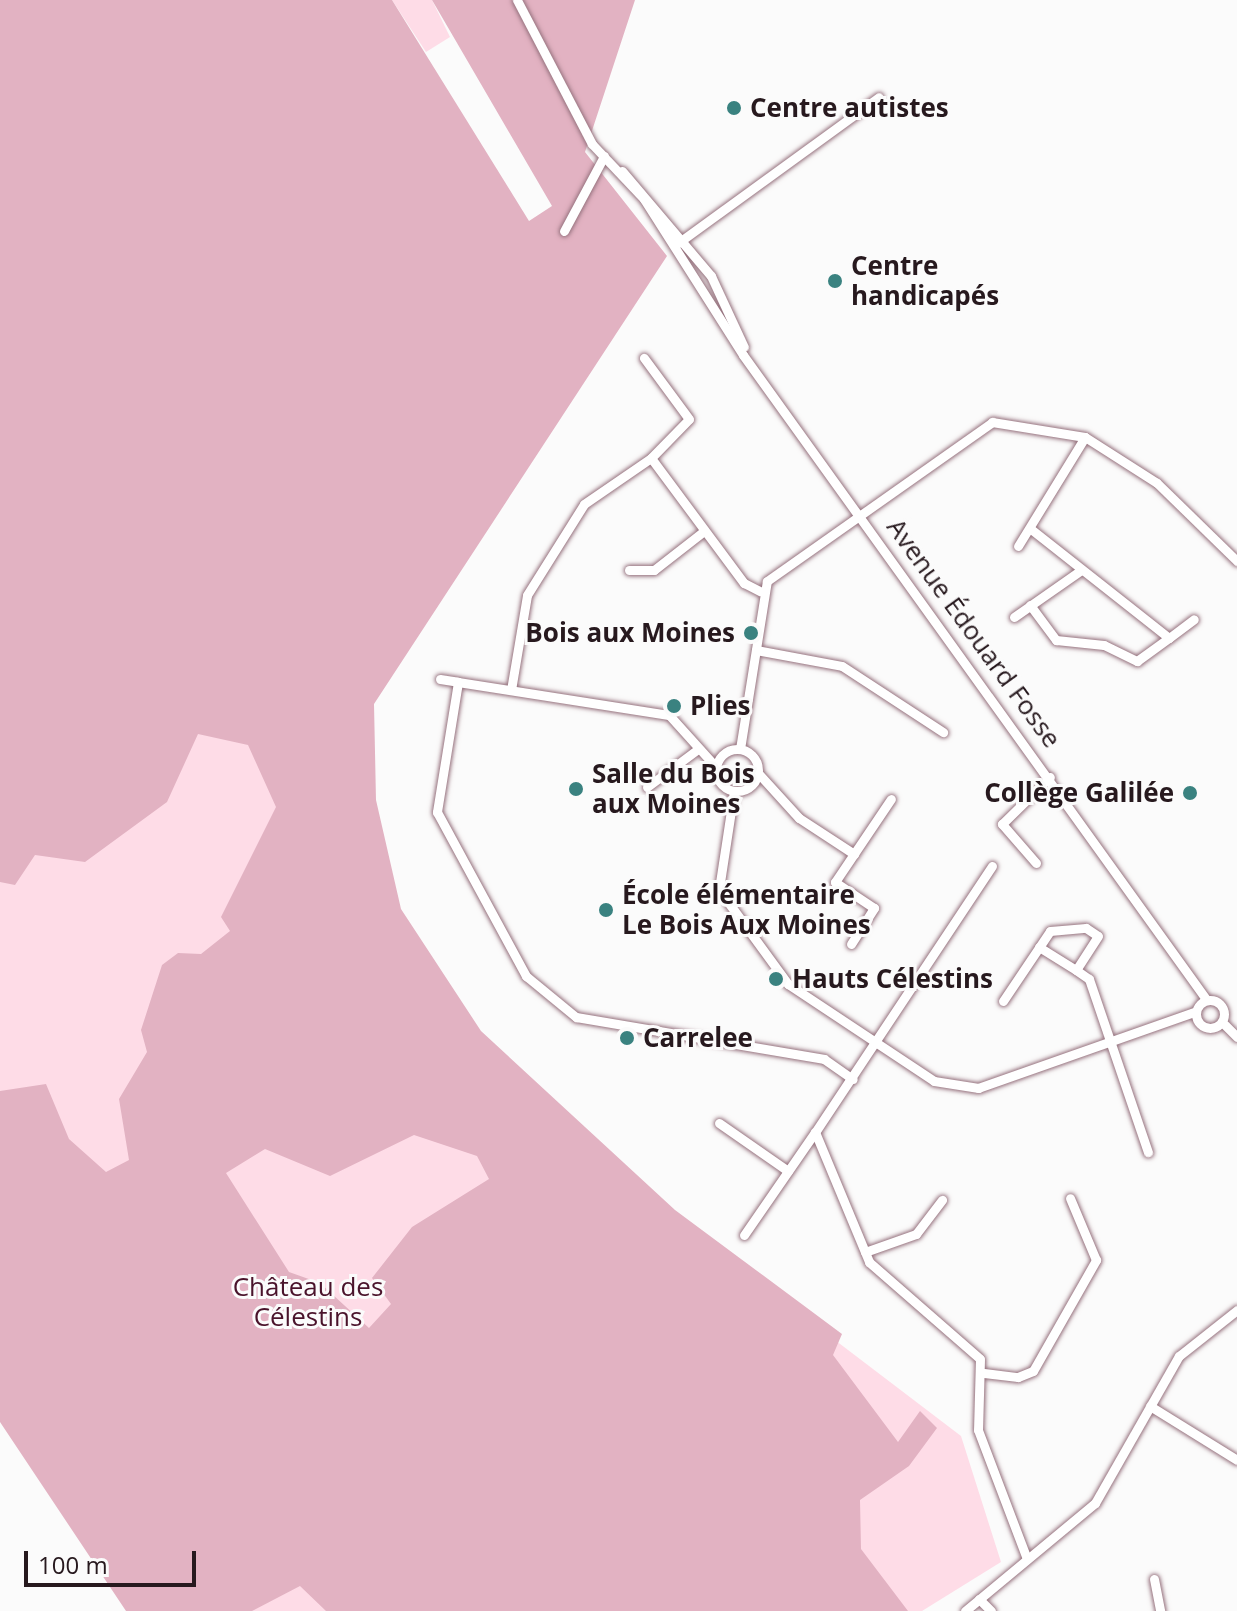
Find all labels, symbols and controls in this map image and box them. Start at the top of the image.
place label: Centre autistes [750,92,949,124]
marker: Centre autistes [725,99,743,117]
place label: Centre handicapés [851,250,999,312]
marker: Centre handicapés [826,272,844,290]
street label: Avenue Édouard Fosse [880,512,1068,754]
place label: Bois aux Moines [525,617,735,649]
marker: Bois aux Moines [742,624,760,642]
place label: Plies [690,690,750,722]
marker: Plies [665,697,683,715]
place label: Salle du Bois aux Moines [592,758,755,820]
place label: Collège Galilée [984,777,1174,809]
marker: Salle du Bois aux Moines [567,780,585,798]
marker: Collège Galilée [1181,784,1199,802]
place label: École élémentaire Le Bois Aux Moines [622,879,871,940]
marker: École élémentaire Le Bois Aux Moines [597,901,615,919]
place label: Hauts Célestins [792,963,993,995]
marker: Hauts Célestins [767,970,785,988]
place label: Carrelee [643,1022,753,1054]
marker: Carrelee [618,1029,636,1047]
park label: Château des Célestins [233,1271,383,1332]
scale bar [28,1535,200,1585]
text: 100 m [38,1548,108,1581]

